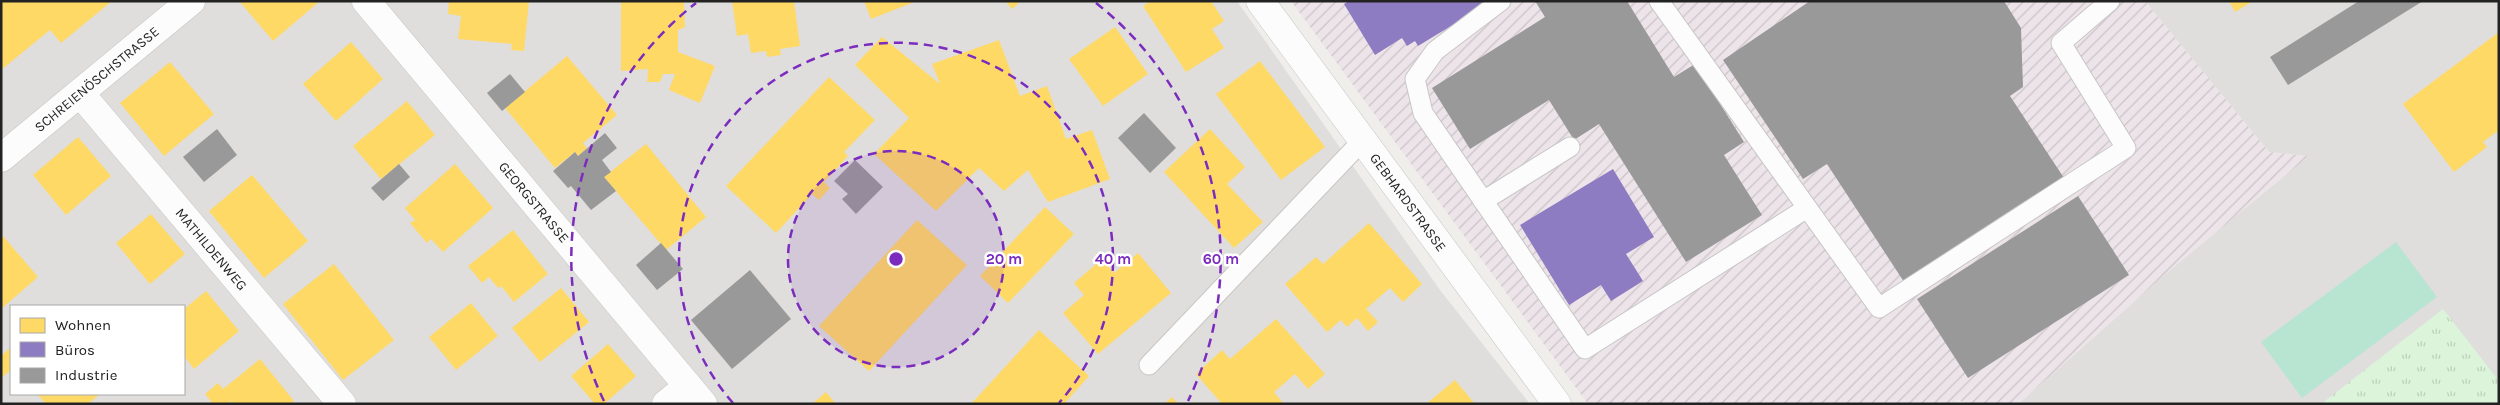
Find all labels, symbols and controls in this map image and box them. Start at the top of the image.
street label: SCHREIENÖSCHSTRASSE [31,23,162,135]
street label: GEBHARDSTRASSE [1367,150,1450,255]
street label: GEORGSTRASSE [495,158,573,246]
street label: MATHILDENWEG [172,204,251,294]
centre of rings [887,250,905,268]
text: 20 m [986,250,1022,268]
text: 40 m [1095,250,1131,268]
text: 60 m [1203,250,1239,268]
legend [10,305,185,395]
text: Wohnen [55,316,111,334]
text: Büros [55,341,95,359]
text: Industrie [55,366,117,384]

